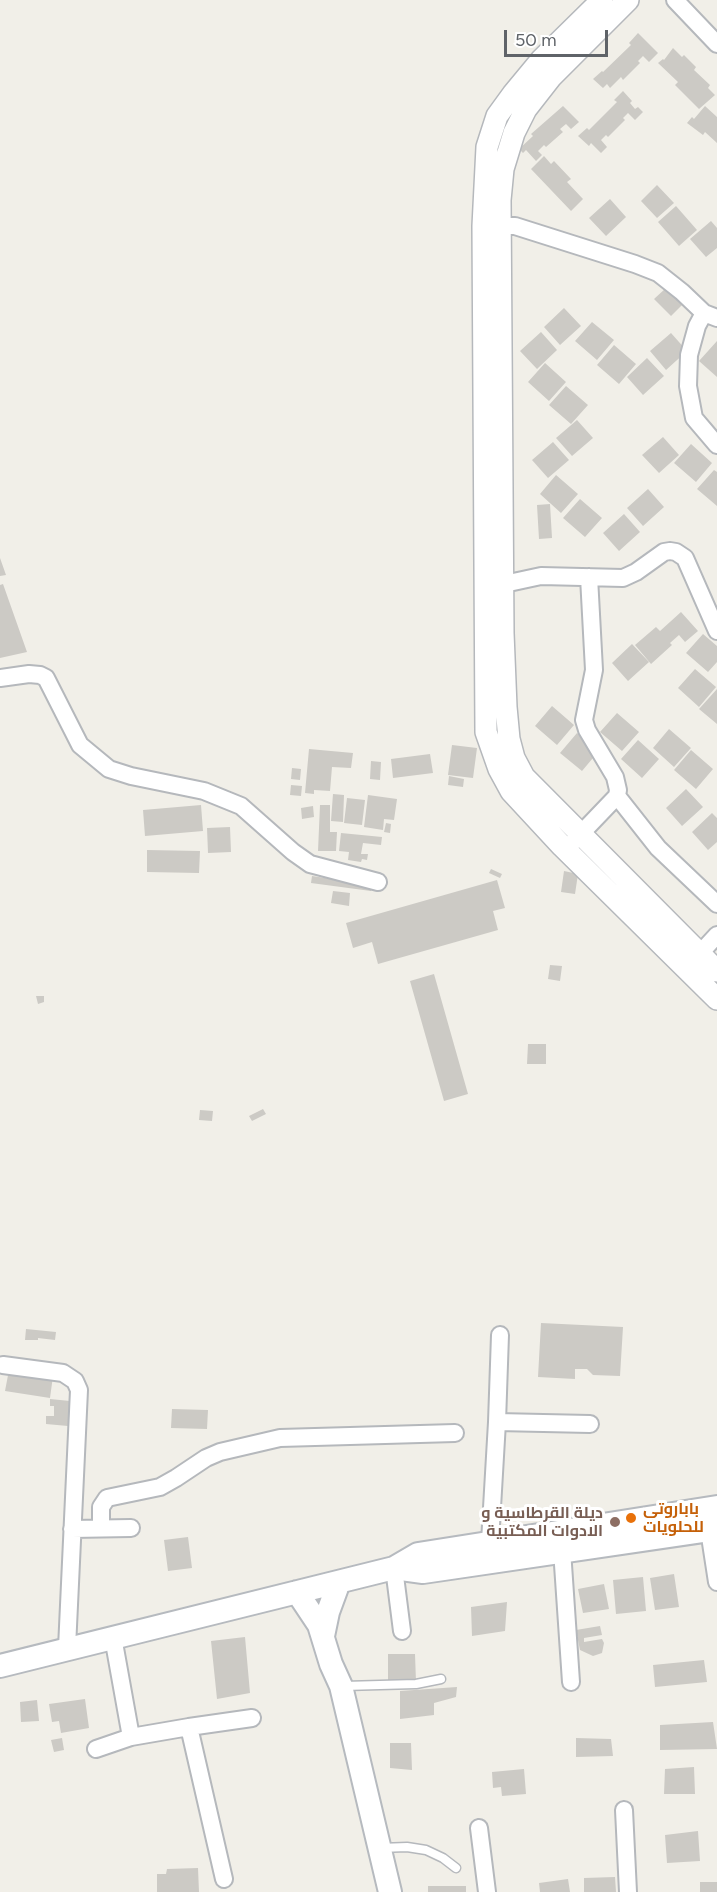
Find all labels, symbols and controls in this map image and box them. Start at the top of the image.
scale bar [507,18,610,56]
text: 50 m [515,29,557,51]
place label: باباروتي للحلويات [643,1499,704,1537]
place label: ديلة القرطاسية و الادوات المكتبية [481,1503,603,1541]
marker: باباروتي للحلويات [624,1511,638,1525]
marker: ديلة القرطاسية و الادوات المكتبية [608,1515,622,1529]

